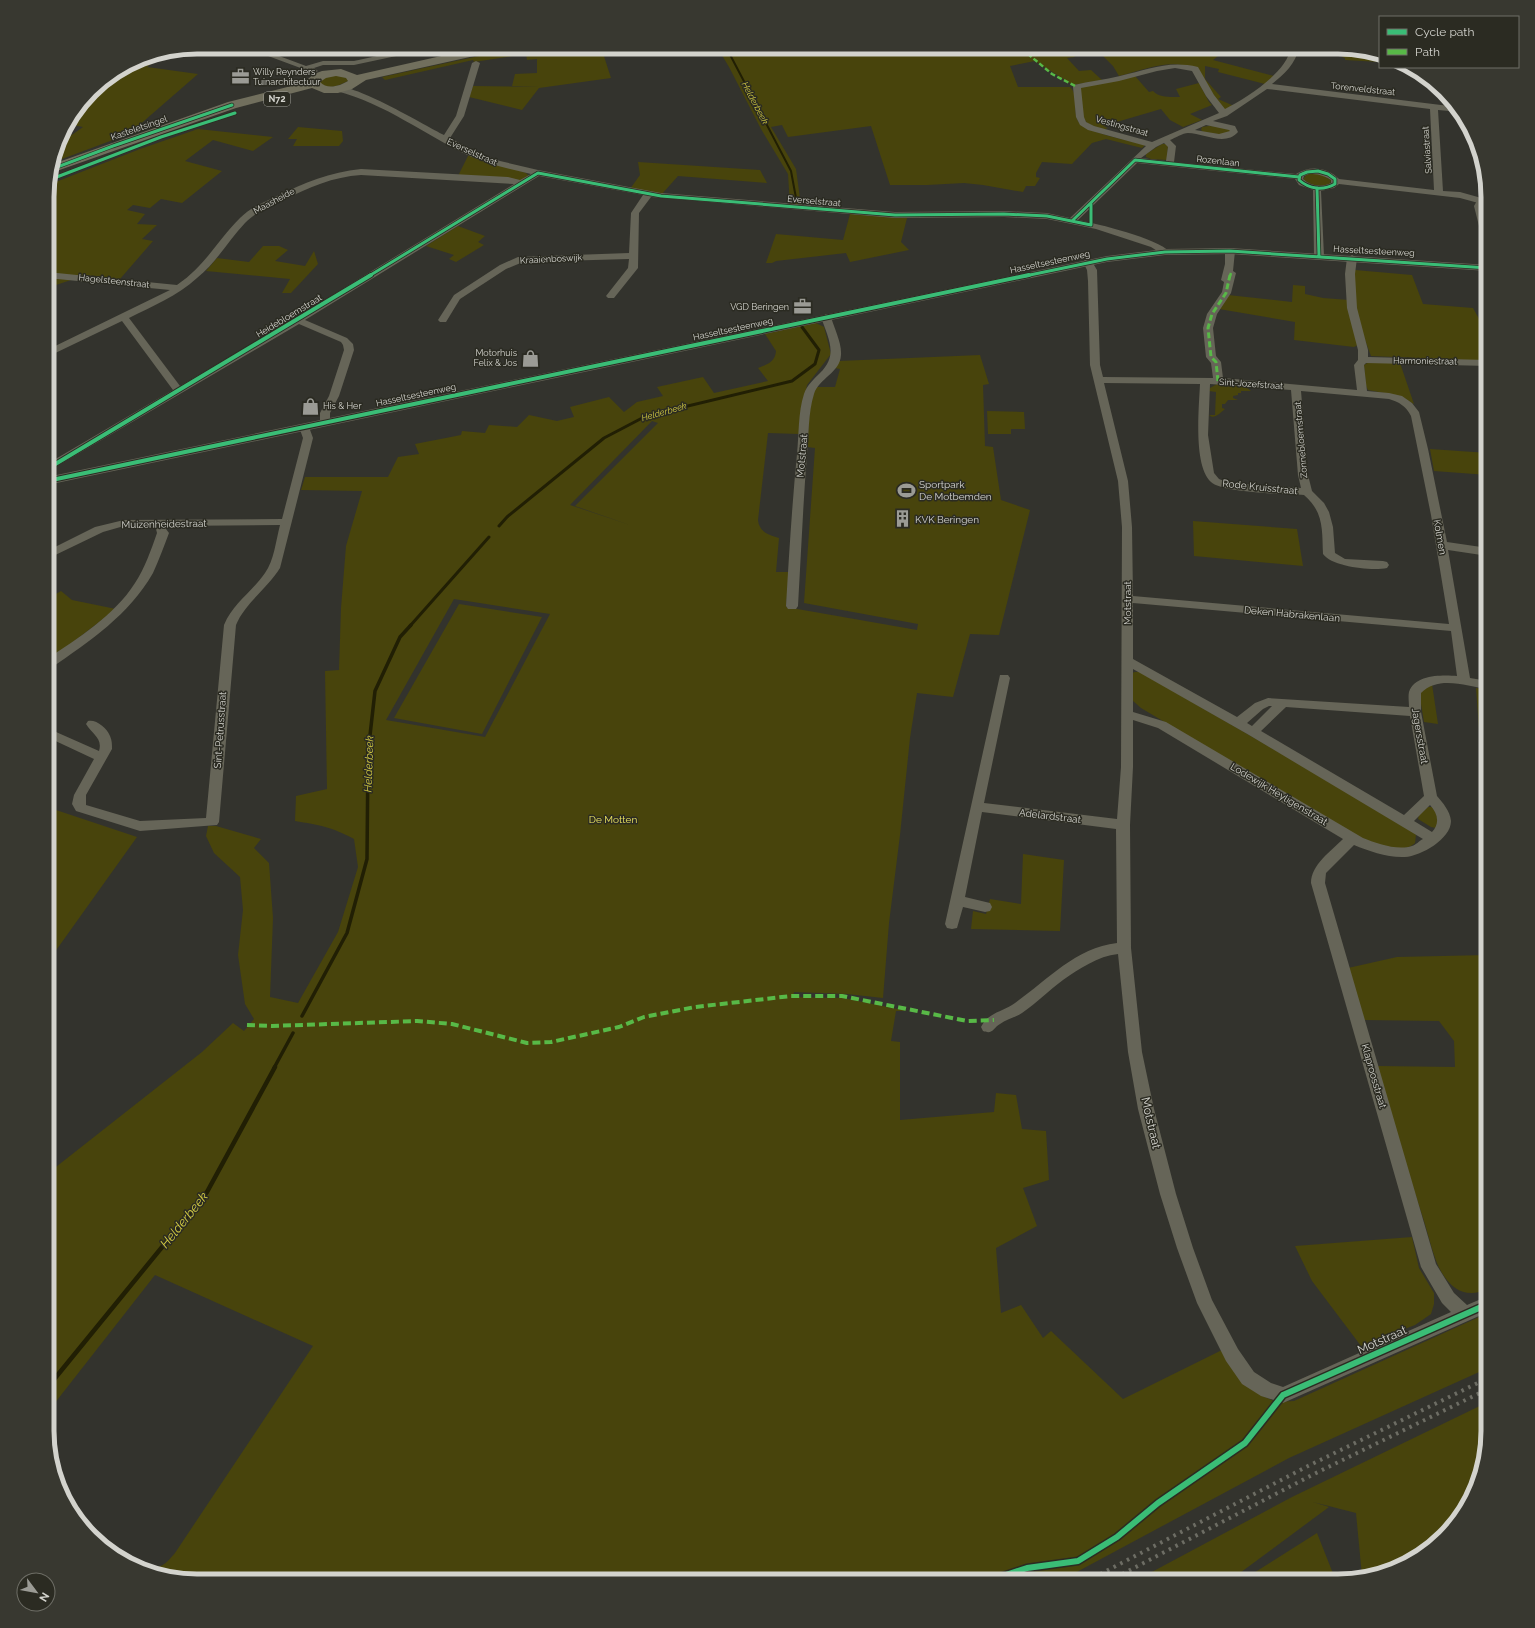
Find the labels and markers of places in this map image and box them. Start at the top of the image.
office icon: Willy Reynders Tuinarchitectuur [230,67,250,87]
place label: Willy Reynders Tuinarchitectuur [253,67,321,87]
office icon: VGD Beringen [792,297,812,317]
place label: VGD Beringen [730,302,789,312]
place label: Motorhuis Felix & Jos [473,348,518,368]
shop icon: Motorhuis Felix & Jos [520,348,540,368]
shop icon: His & Her [300,396,320,416]
place label: His & Her [323,401,362,411]
place label: Sportpark De Motbemden [919,479,992,502]
sports icon: Sportpark De Motbemden [896,480,916,500]
building icon: KVK Beringen [892,509,912,529]
place label: KVK Beringen [915,514,979,525]

